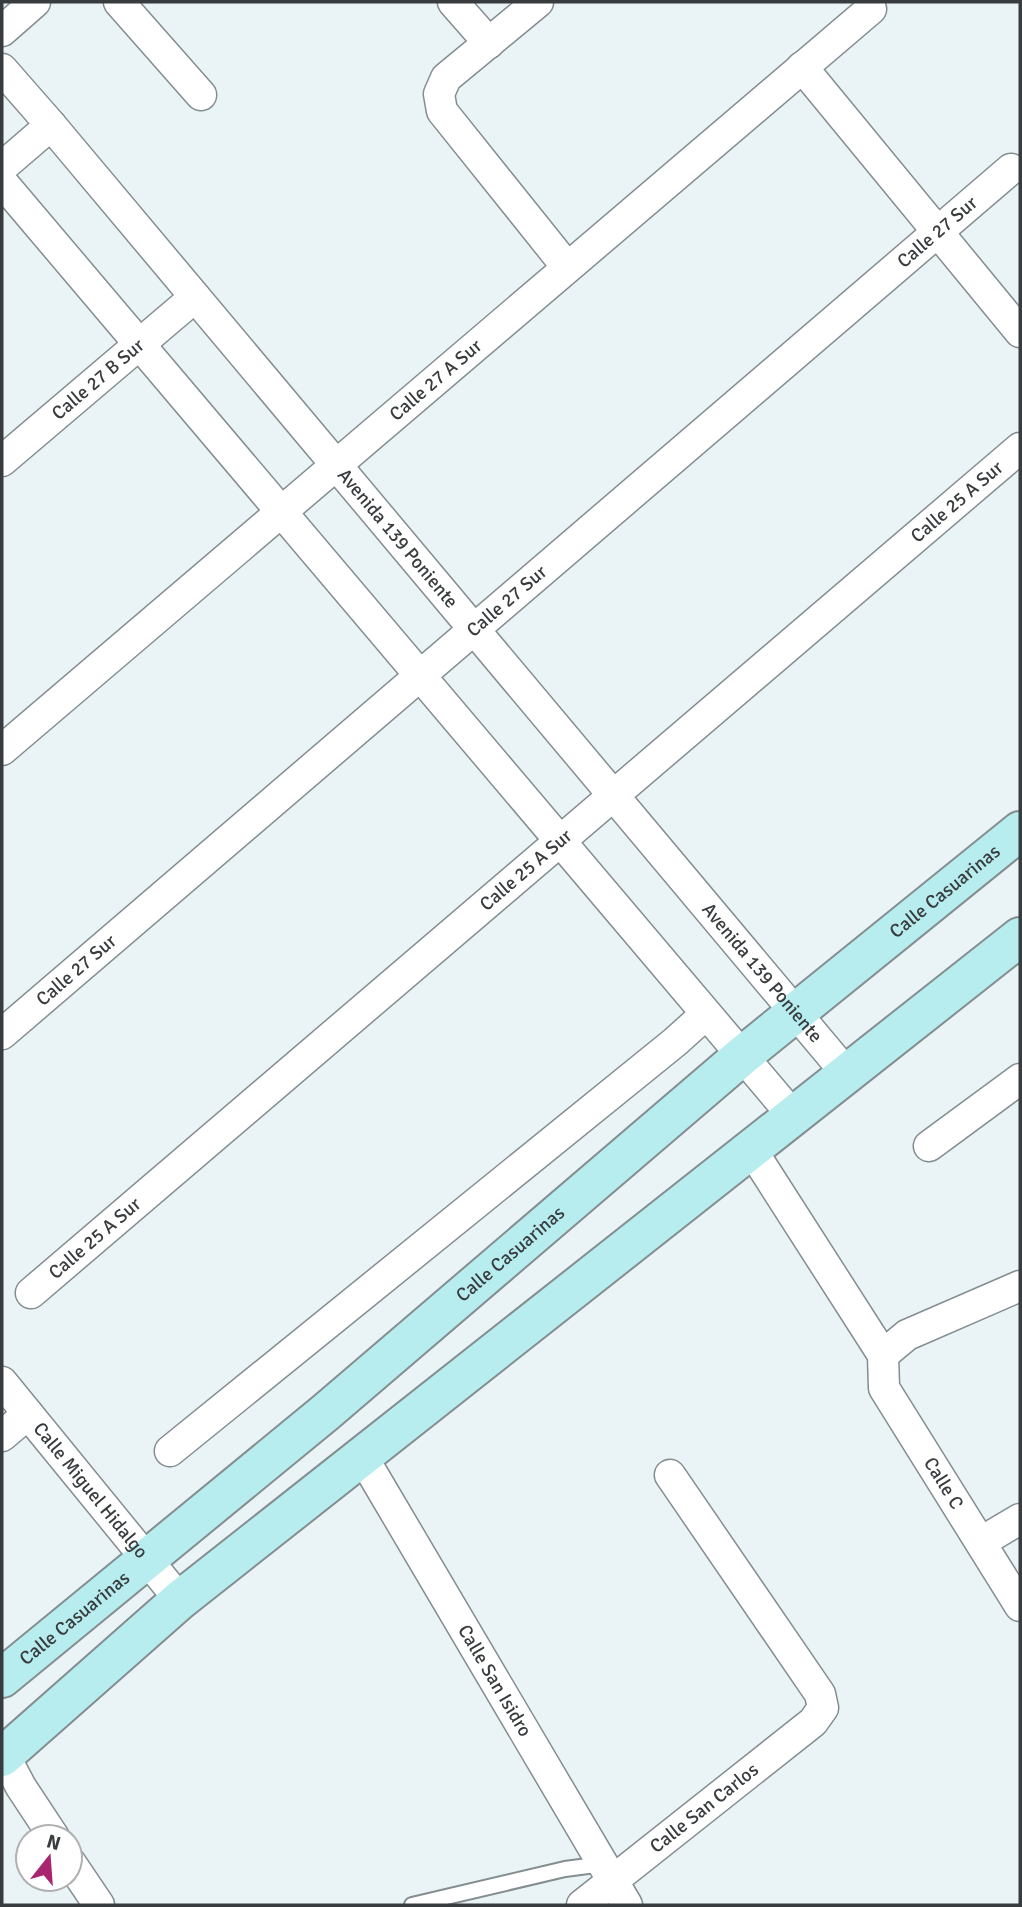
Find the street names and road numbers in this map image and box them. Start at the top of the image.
street label: Calle 27 Sur [892,191,982,273]
street label: Calle 27 B Sur [47,333,149,425]
street label: Calle 27 A Sur [385,334,487,426]
street label: Calle 25 A Sur [906,456,1008,548]
street label: Avenida 139 Poniente [332,464,463,613]
street label: Calle 27 Sur [462,560,552,642]
street label: Calle 25 A Sur [475,824,577,916]
street label: Calle Casuarinas [885,840,1005,944]
street label: Avenida 139 Poniente [697,898,828,1048]
street label: Calle 27 Sur [31,929,121,1011]
street label: Calle 25 A Sur [44,1192,146,1285]
street label: Calle Casuarinas [451,1201,570,1307]
street label: Calle Miguel Hidalgo [28,1417,153,1563]
street label: Calle C [918,1453,969,1514]
street label: Calle Casuarinas [15,1566,135,1671]
street label: Calle San Isidro [452,1620,537,1741]
street label: Calle San Carlos [645,1758,763,1858]

